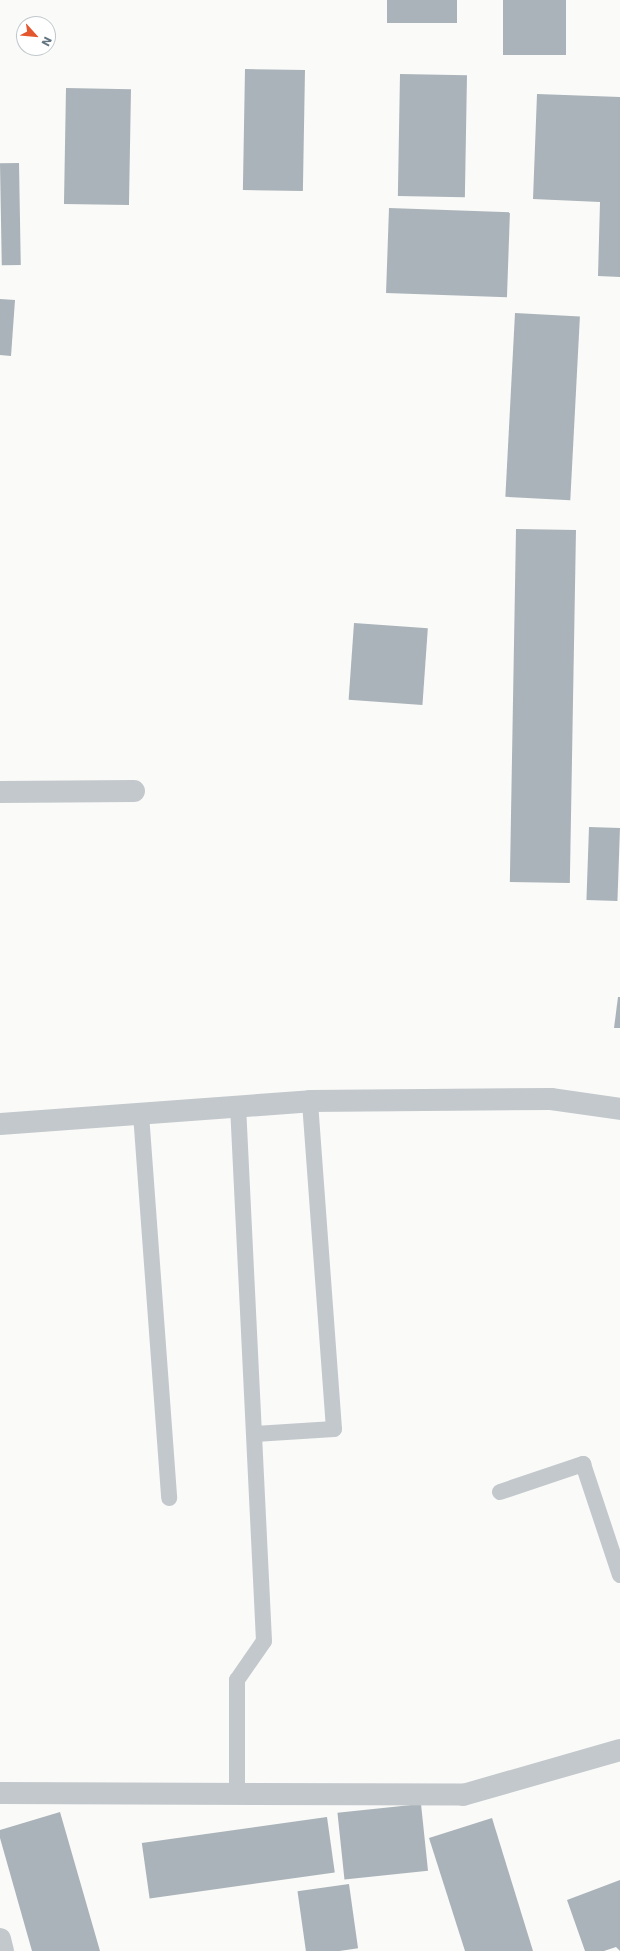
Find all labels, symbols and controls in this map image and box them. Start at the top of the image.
north arrow [16,16,56,56]
text: N [38,34,54,48]

